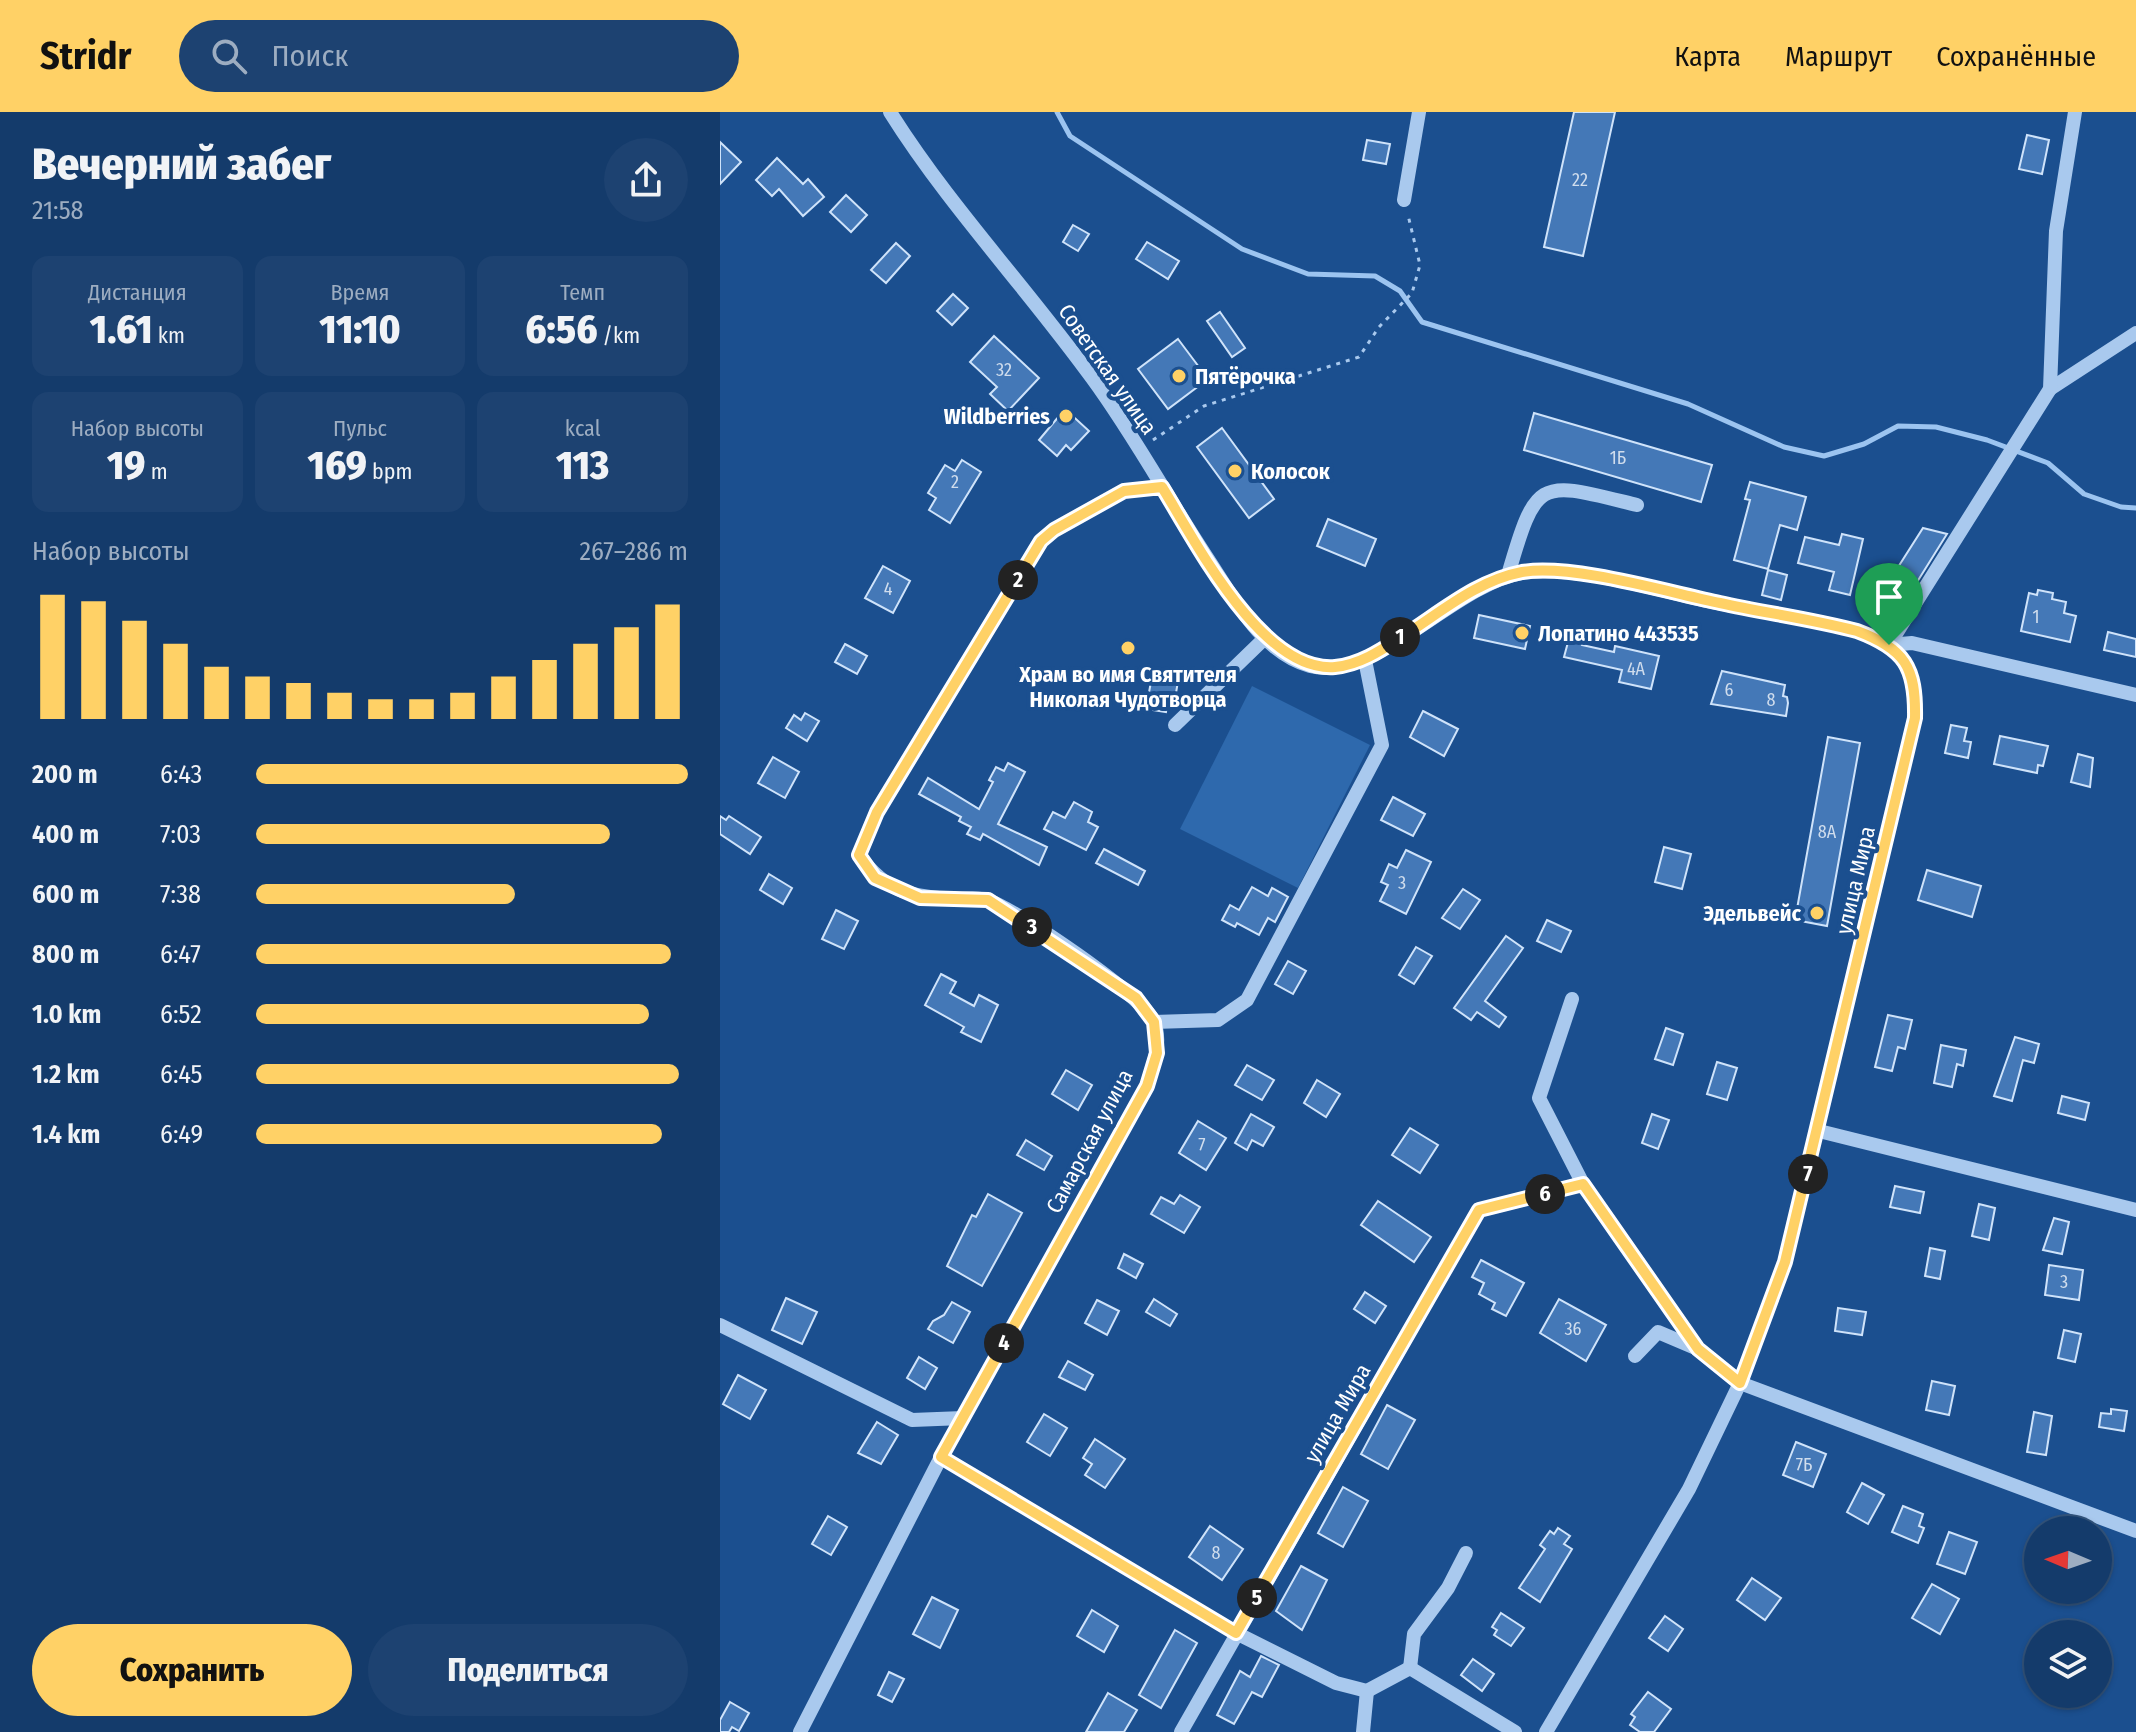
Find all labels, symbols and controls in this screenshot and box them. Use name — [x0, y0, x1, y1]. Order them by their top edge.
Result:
search box — [179, 20, 739, 92]
text: Stridr — [40, 33, 131, 79]
icon: search — [207, 34, 251, 78]
text: Поиск — [271, 38, 348, 74]
text: Карта — [1674, 40, 1741, 73]
text: Маршрут — [1785, 40, 1892, 73]
text: Сохранённые — [1936, 40, 2096, 73]
text: Вечерний забег — [32, 138, 331, 191]
button: share — [604, 138, 688, 222]
house number: 22 — [1572, 169, 1588, 191]
text: 21:58 — [32, 195, 84, 226]
text: Дистанция — [88, 279, 187, 306]
text: Время — [331, 279, 389, 306]
text: Темп — [560, 279, 605, 306]
street label: Советская улица — [1053, 299, 1163, 440]
text: 1.61 — [90, 306, 152, 354]
text: 11:10 — [319, 306, 401, 354]
text: 6:56 — [525, 306, 597, 354]
text: km — [152, 322, 185, 349]
text: /km — [597, 322, 640, 349]
house number: 32 — [996, 359, 1012, 381]
place label: Пятёрочка — [1195, 363, 1296, 390]
marker: Пятёрочка — [1170, 367, 1188, 385]
place label: Wildberries — [944, 403, 1050, 430]
marker: Wildberries — [1057, 407, 1075, 425]
text: Набор высоты — [71, 415, 204, 442]
text: Пульс — [333, 415, 387, 442]
text: kcal — [565, 415, 600, 442]
text: 19 — [107, 442, 146, 490]
text: 169 — [308, 442, 367, 490]
text: 113 — [556, 442, 609, 490]
house number: 1Б — [1610, 447, 1626, 469]
text: m — [146, 458, 168, 485]
text: bpm — [367, 458, 412, 485]
place label: Колосок — [1251, 458, 1331, 485]
marker: Колосок — [1226, 462, 1244, 480]
house number: 2 — [951, 471, 959, 493]
text: Набор высоты — [32, 536, 190, 567]
text: 267–286 m — [579, 536, 688, 567]
pin: 2 — [998, 560, 1038, 600]
pin — [1855, 563, 1923, 645]
text: 2 — [1013, 566, 1023, 593]
icon: arrive — [1867, 575, 1911, 619]
house number: 4 — [884, 578, 893, 600]
house number: 1 — [2032, 606, 2040, 628]
pin: 1 — [1380, 617, 1420, 657]
place label: Лопатино 443535 — [1538, 620, 1699, 647]
text: 1 — [1395, 623, 1405, 650]
marker: Лопатино 443535 — [1513, 624, 1531, 642]
marker: Храм во имя Святителя Николая Чудотворца — [1119, 639, 1137, 657]
house number: 4А — [1627, 658, 1646, 680]
place label: Храм во имя Святителя Николая Чудотворца — [1018, 661, 1237, 713]
house number: 6 — [1725, 679, 1734, 701]
house number: 8 — [1767, 689, 1776, 711]
text: 200 m — [32, 759, 98, 790]
text: 6:43 — [160, 759, 202, 790]
text: 400 m — [32, 819, 99, 850]
text: 7:03 — [160, 819, 201, 850]
house number: 8А — [1818, 821, 1837, 843]
street label: улица Мира — [1830, 823, 1881, 937]
house number: 3 — [1398, 872, 1406, 894]
text: 600 m — [32, 879, 99, 910]
text: 7:38 — [160, 879, 201, 910]
place label: Эдельвейс — [1703, 900, 1801, 927]
marker: Эдельвейс — [1808, 904, 1826, 922]
pin: 3 — [1012, 907, 1052, 947]
text: 3 — [1027, 913, 1037, 940]
text: 800 m — [32, 939, 99, 970]
text: 6:47 — [160, 939, 201, 970]
text: 1.0 km — [32, 999, 101, 1030]
text: 6:52 — [160, 999, 202, 1030]
text: 1.2 km — [32, 1059, 99, 1090]
text: 6:45 — [160, 1059, 203, 1090]
street label: Самарская улица — [1040, 1065, 1139, 1218]
text: 1.4 km — [32, 1119, 100, 1150]
text: 6:49 — [160, 1119, 203, 1150]
house number: 7 — [1198, 1134, 1206, 1156]
pin: 7 — [1788, 1154, 1828, 1194]
text: 7 — [1803, 1160, 1813, 1187]
pin: 6 — [1525, 1174, 1565, 1214]
text: 6 — [1539, 1180, 1551, 1207]
house number: 3 — [2060, 1271, 2068, 1293]
house number: 36 — [1564, 1318, 1582, 1340]
pin: 4 — [984, 1323, 1024, 1363]
text: 4 — [998, 1329, 1010, 1356]
street label: улица Мира — [1298, 1359, 1377, 1468]
house number: 7Б — [1796, 1454, 1812, 1476]
north arrow — [2024, 1516, 2112, 1604]
map controls — [2024, 1516, 2112, 1708]
house number: 8 — [1212, 1542, 1221, 1564]
pin: 5 — [1237, 1578, 1277, 1618]
text: 5 — [1252, 1584, 1262, 1611]
button: layers — [2024, 1620, 2112, 1708]
button: Сохранить — [32, 1624, 352, 1716]
button: Поделиться — [368, 1624, 688, 1716]

